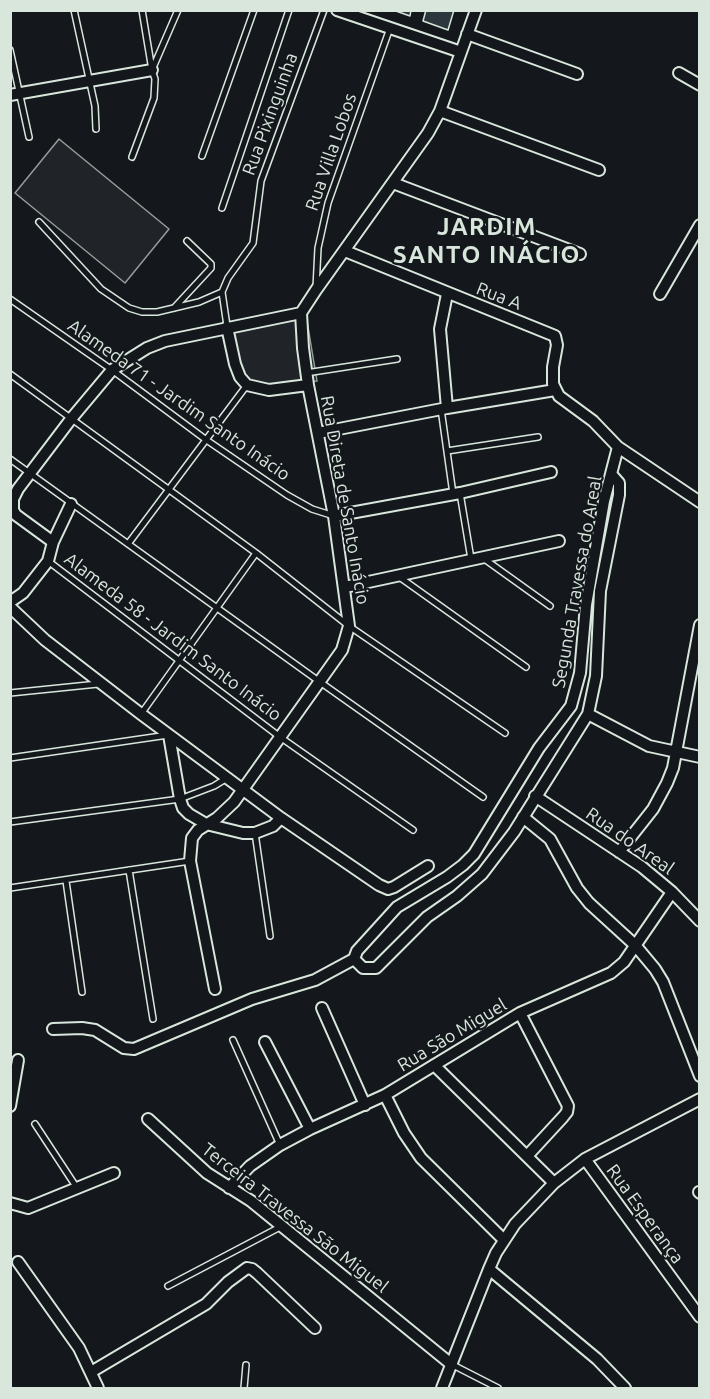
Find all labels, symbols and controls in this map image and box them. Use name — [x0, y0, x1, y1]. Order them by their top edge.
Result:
street label: Rua Pixinguinha — [238, 50, 302, 178]
street label: Rua Villa Lobos — [301, 90, 361, 214]
district label: JARDIM SANTO INÁCIO — [393, 213, 581, 269]
street label: Rua A — [473, 278, 525, 314]
street label: Alameda 71 - Jardim Santo Inácio — [64, 315, 294, 485]
street label: Rua Direta de Santo Inácio — [316, 394, 374, 606]
street label: Segunda Travessa do Areal — [548, 474, 606, 690]
street label: Alameda 58 - Jardim Santo Inácio — [60, 548, 286, 726]
street label: Rua do Areal — [582, 803, 678, 879]
street label: Rua São Miguel — [394, 994, 510, 1076]
street label: Terceira Travessa São Miguel — [198, 1139, 392, 1297]
street label: Rua Esperança — [602, 1160, 688, 1268]

